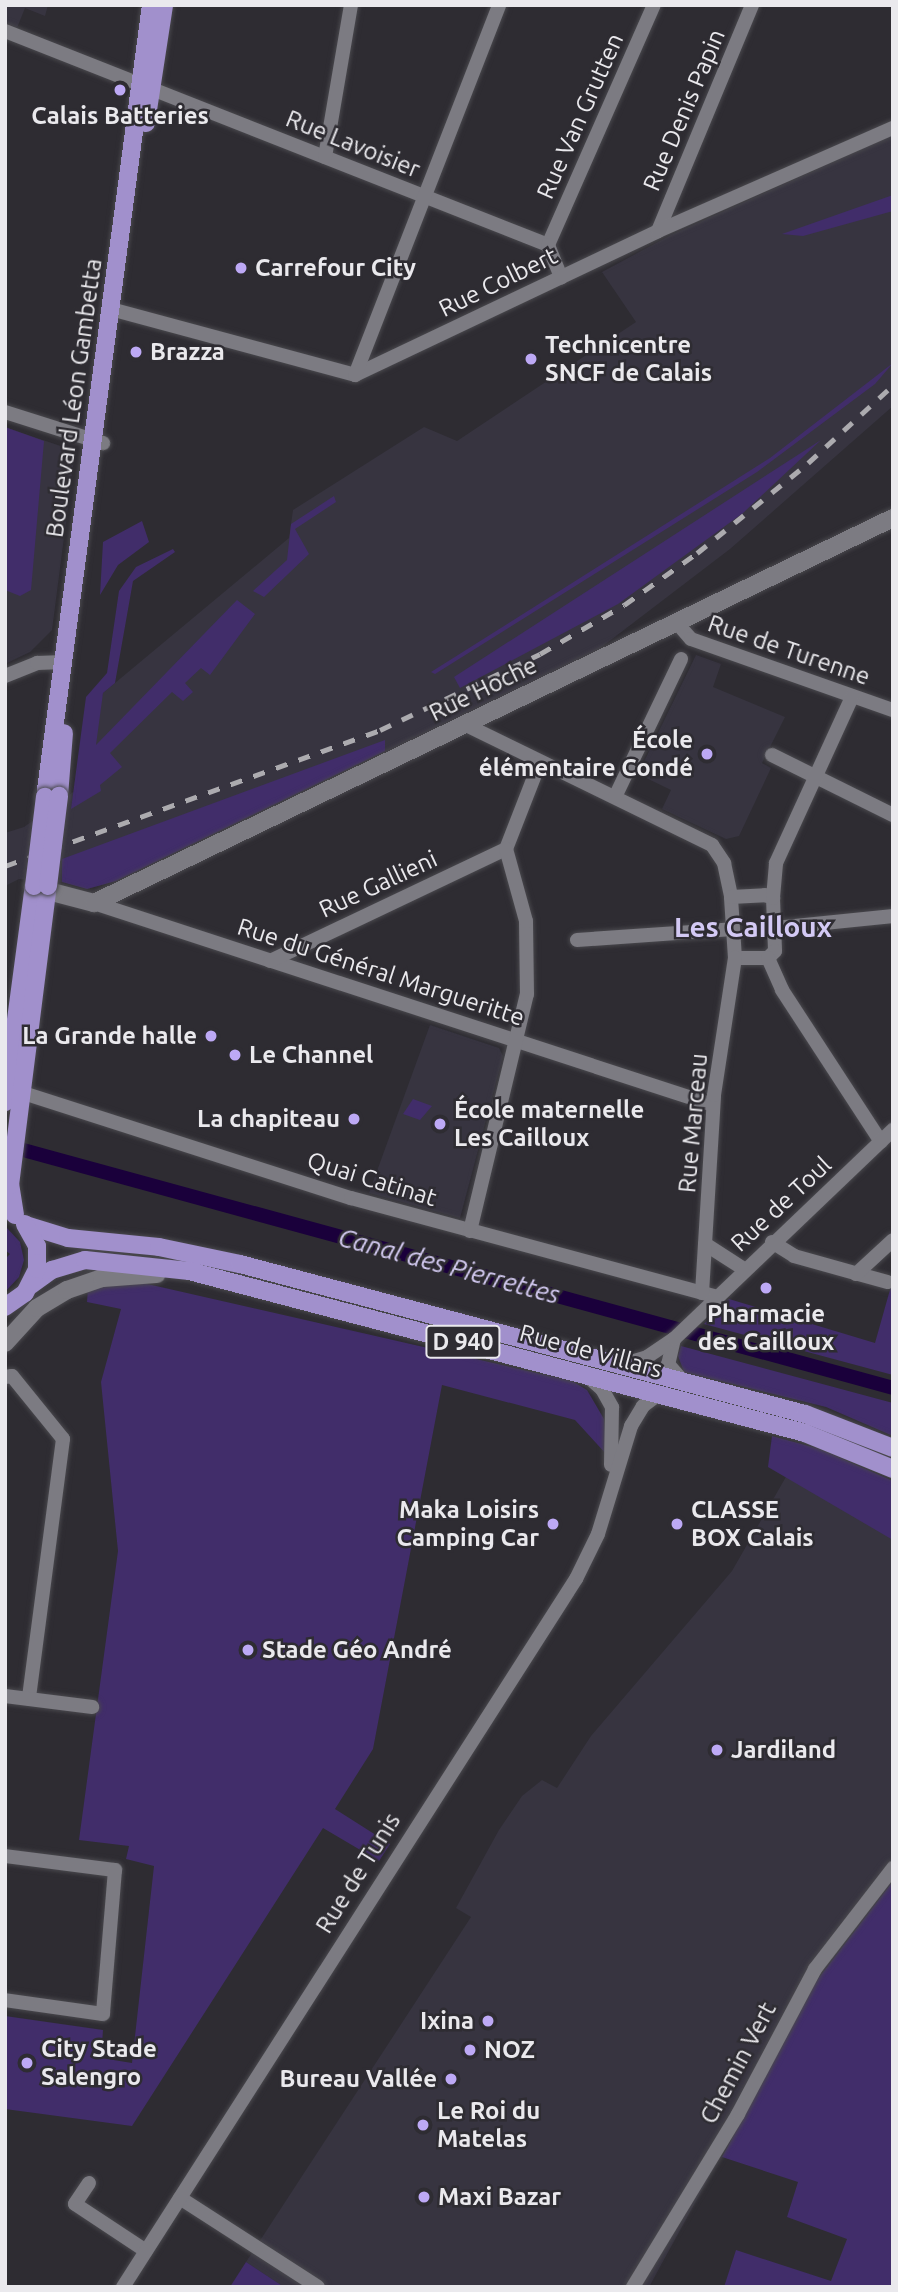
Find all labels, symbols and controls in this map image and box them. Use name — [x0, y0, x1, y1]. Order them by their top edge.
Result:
street label: Rue Denis Papin — [637, 25, 731, 195]
street label: Rue Van Grutten — [531, 29, 629, 203]
marker: Calais Batteries — [112, 82, 128, 98]
place label: Calais Batteries — [31, 102, 209, 130]
street label: Rue Lavoisier — [282, 104, 424, 184]
street label: Rue Colbert — [434, 241, 562, 323]
place label: Carrefour City — [255, 254, 416, 282]
street label: Boulevard Léon Gambetta — [40, 257, 108, 539]
marker: Carrefour City — [233, 260, 249, 276]
place label: Technicentre SNCF de Calais — [545, 331, 712, 387]
place label: Brazza — [150, 338, 225, 366]
marker: Brazza — [128, 344, 144, 360]
marker: Technicentre SNCF de Calais — [523, 351, 539, 367]
street label: Rue de Turenne — [704, 609, 874, 691]
street label: Rue Hoche — [424, 651, 542, 727]
place label: École élémentaire Condé — [479, 726, 693, 782]
marker: École élémentaire Condé — [699, 746, 715, 762]
street label: Rue Gallieni — [314, 844, 442, 924]
district label: Les Cailloux — [674, 910, 832, 944]
street label: Rue du Général Margueritte — [234, 912, 528, 1032]
place label: La Grande halle — [22, 1022, 197, 1050]
marker: La Grande halle — [203, 1028, 219, 1044]
place label: Le Channel — [249, 1041, 373, 1069]
marker: Le Channel — [227, 1047, 243, 1063]
street label: Rue Marceau — [673, 1052, 713, 1194]
place label: École maternelle Les Cailloux — [454, 1096, 644, 1152]
place label: La chapiteau — [197, 1105, 340, 1133]
marker: La chapiteau — [346, 1111, 362, 1127]
marker: École maternelle Les Cailloux — [432, 1116, 448, 1132]
street label: Quai Catinat — [304, 1146, 440, 1212]
street label: Rue de Toul — [725, 1150, 837, 1258]
water label: Canal des Pierrettes — [335, 1221, 563, 1311]
marker: Pharmacie des Cailloux — [758, 1280, 774, 1296]
place label: Pharmacie des Cailloux — [698, 1300, 834, 1356]
street label: Rue de Villars — [517, 1318, 665, 1384]
road number: D 940 — [424, 1322, 502, 1362]
place label: Maka Loisirs Camping Car — [396, 1496, 539, 1552]
place label: CLASSE BOX Calais — [691, 1496, 814, 1552]
marker: Maka Loisirs Camping Car — [545, 1516, 561, 1532]
marker: CLASSE BOX Calais — [669, 1516, 685, 1532]
place label: Stade Géo André — [262, 1636, 452, 1664]
marker: Stade Géo André — [240, 1642, 256, 1658]
place label: Jardiland — [731, 1736, 836, 1764]
marker: Jardiland — [709, 1742, 725, 1758]
street label: Rue de Tunis — [310, 1807, 406, 1939]
street label: Chemin Vert — [694, 1997, 782, 2129]
place label: Ixina — [420, 2007, 474, 2035]
marker: Ixina — [480, 2013, 496, 2029]
place label: City Stade Salengro — [41, 2035, 157, 2091]
place label: NOZ — [484, 2036, 535, 2064]
marker: NOZ — [462, 2042, 478, 2058]
marker: City Stade Salengro — [19, 2055, 35, 2071]
place label: Bureau Vallée — [280, 2065, 437, 2093]
marker: Bureau Vallée — [443, 2071, 459, 2087]
place label: Le Roi du Matelas — [437, 2097, 540, 2153]
marker: Le Roi du Matelas — [415, 2117, 431, 2133]
place label: Maxi Bazar — [438, 2183, 561, 2211]
marker: Maxi Bazar — [416, 2189, 432, 2205]

